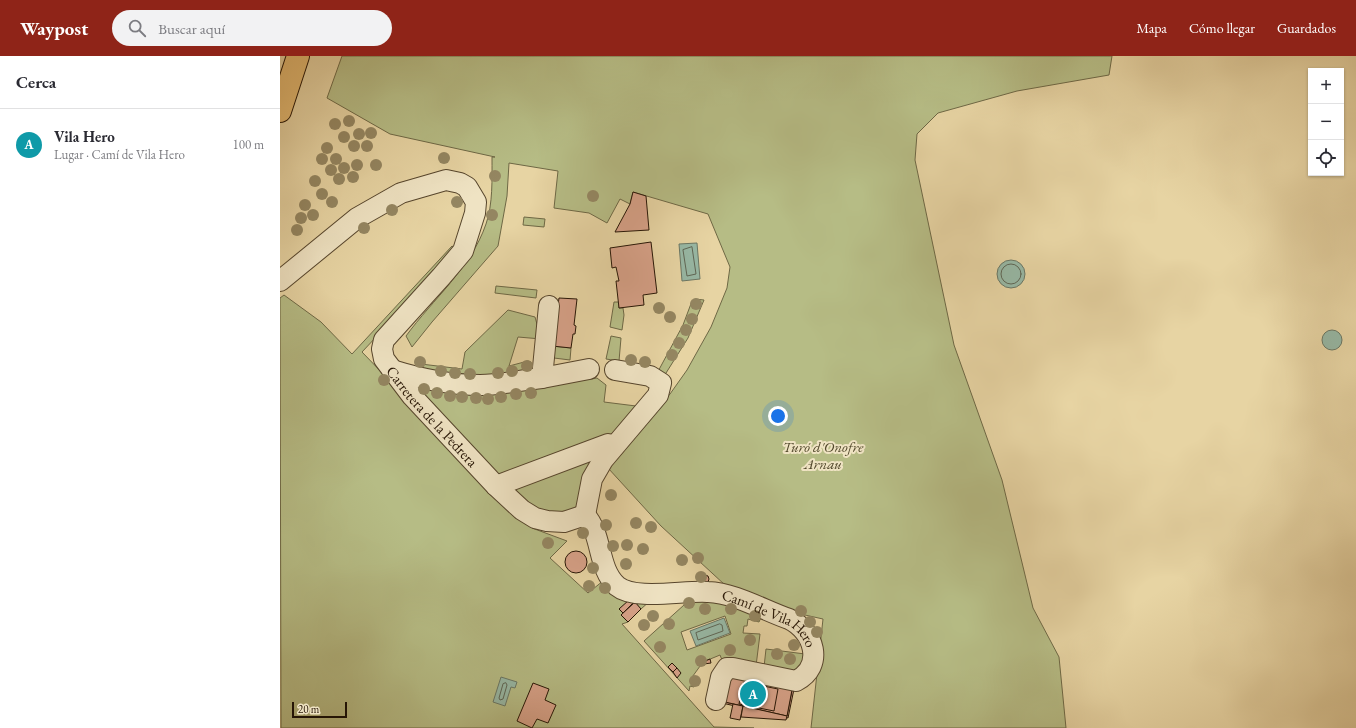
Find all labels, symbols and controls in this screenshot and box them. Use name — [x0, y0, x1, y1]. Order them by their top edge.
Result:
search box — [112, 10, 392, 46]
text: Waypost — [20, 16, 88, 41]
icon: search — [126, 17, 148, 39]
text: Buscar aquí — [158, 19, 225, 38]
text: Mapa — [1136, 19, 1167, 37]
text: Cómo llegar — [1189, 19, 1255, 37]
text: Guardados — [1277, 19, 1336, 37]
map controls — [1308, 68, 1344, 176]
button: + — [1308, 68, 1344, 104]
text: Cerca — [16, 71, 56, 93]
button: − — [1308, 104, 1344, 140]
text: Vila Hero — [54, 127, 115, 146]
text: A — [24, 136, 34, 153]
text: 100 m — [233, 136, 264, 153]
button: locate — [1308, 140, 1344, 176]
text: Lugar · Camí de Vila Hero — [54, 146, 185, 163]
street label: Carretera de la Pedrera — [383, 362, 482, 470]
your location — [768, 406, 788, 426]
park label: Turó d'Onofre Arnau — [783, 437, 864, 473]
street label: Camí de Vila Hero — [720, 585, 821, 650]
pin: A — [740, 679, 766, 709]
scale bar — [292, 700, 347, 719]
text: 20 m — [298, 702, 319, 716]

